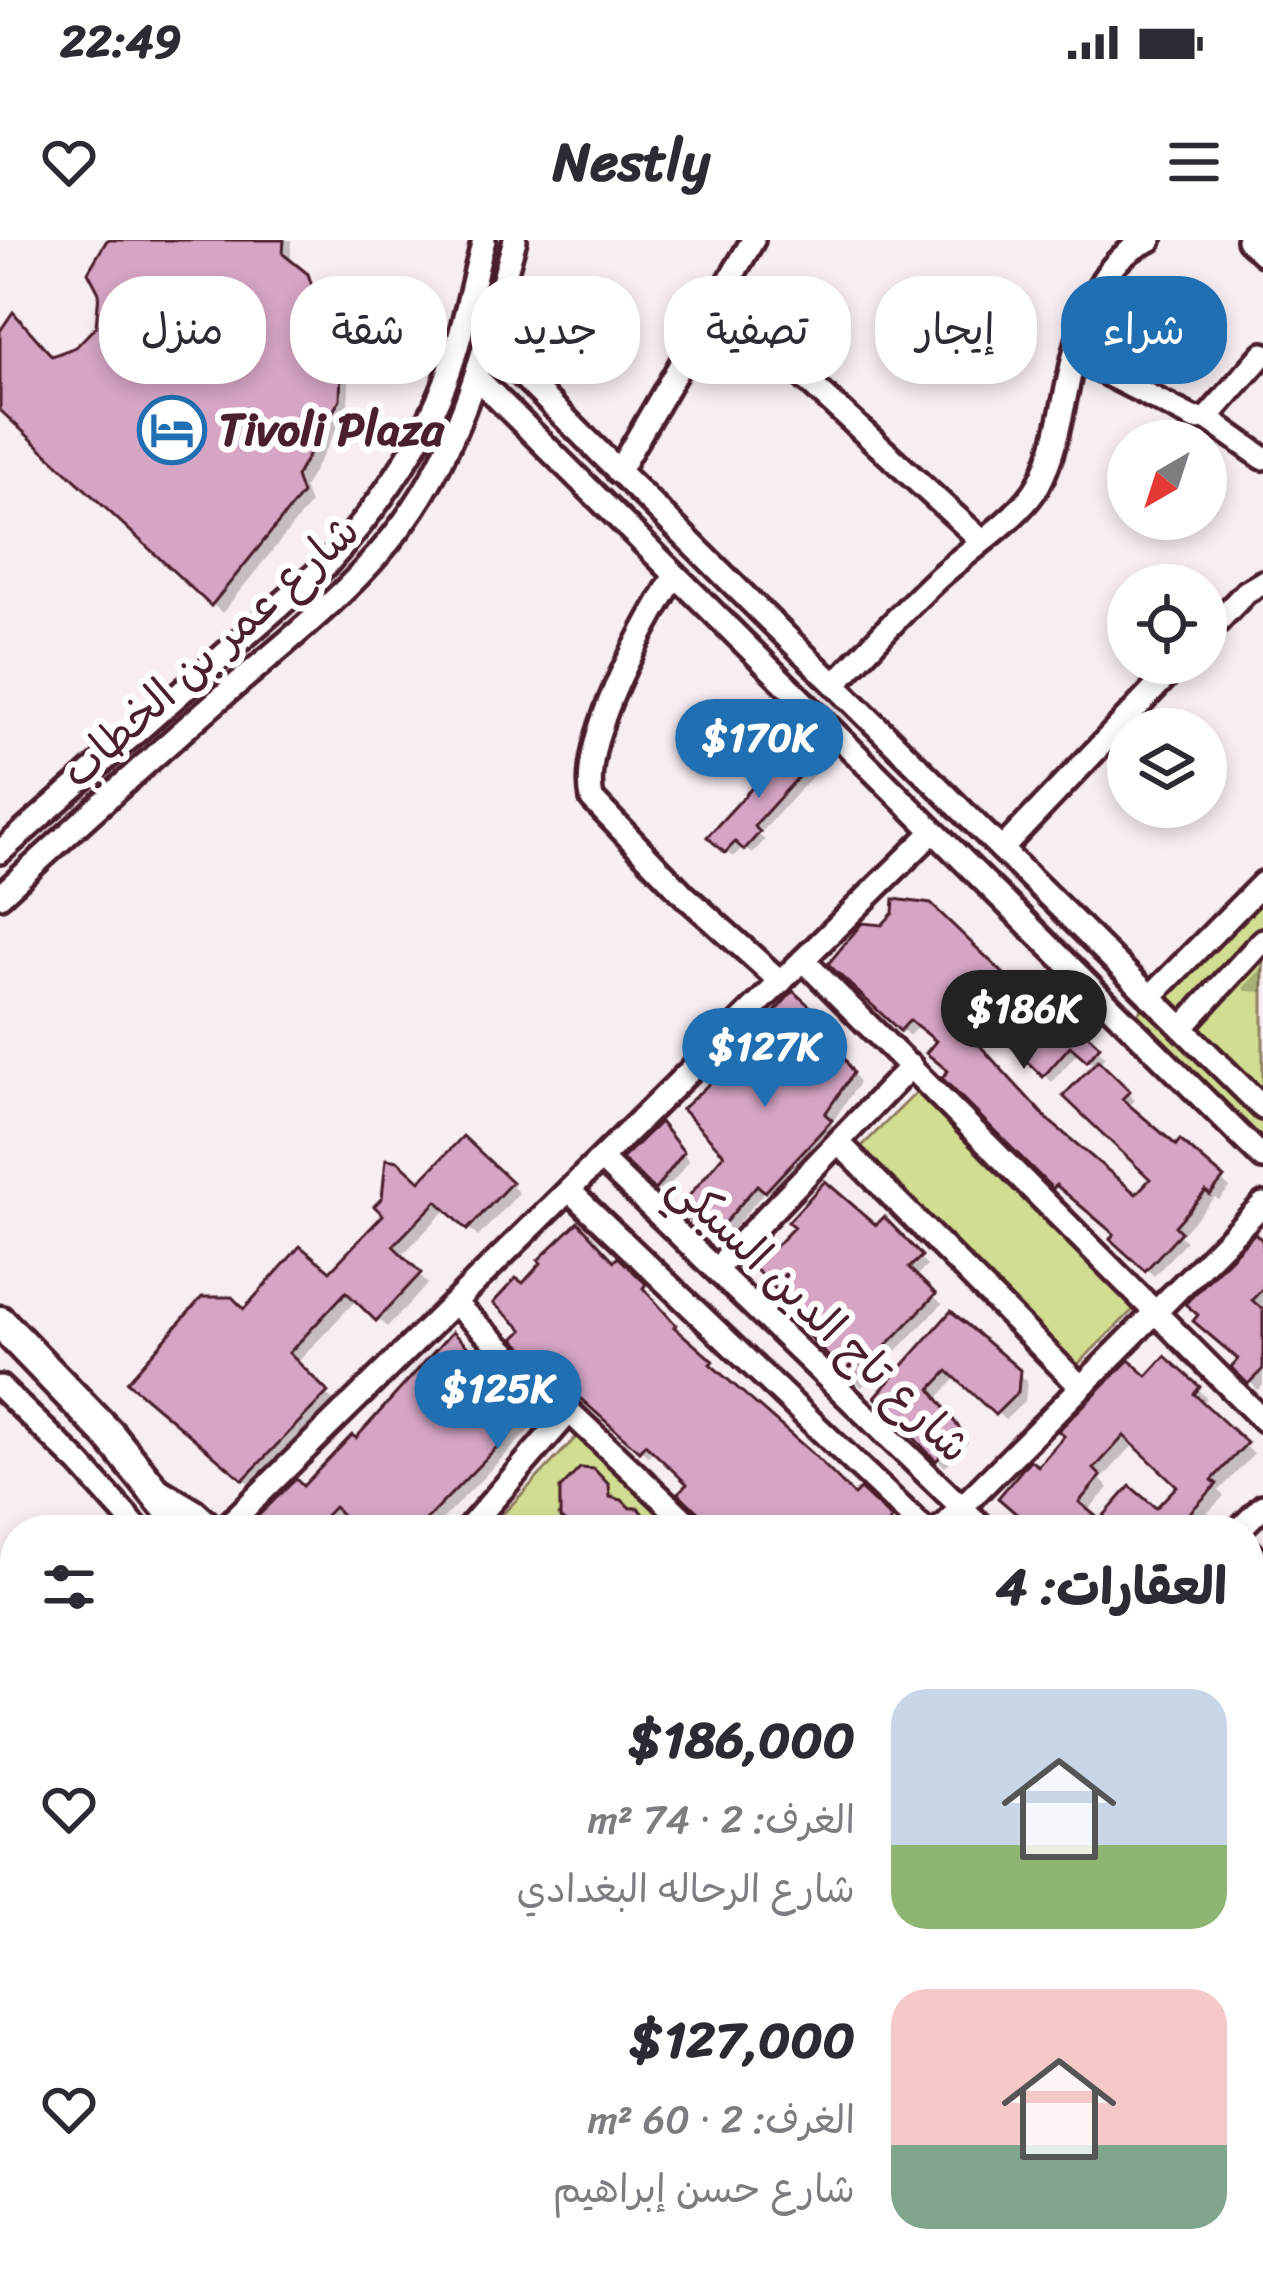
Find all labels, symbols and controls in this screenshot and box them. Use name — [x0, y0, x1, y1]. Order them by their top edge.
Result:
text: 22:49 — [60, 2, 181, 82]
text: Nestly — [553, 114, 710, 210]
icon: heart — [36, 129, 102, 195]
icon: menu — [1161, 129, 1227, 195]
chip: منزل — [99, 276, 266, 384]
chip: شقة — [290, 276, 447, 384]
chip: جديد — [471, 276, 640, 384]
chip: تصفية — [664, 276, 851, 384]
chip: إيجار — [875, 276, 1037, 384]
chip: شراء — [1061, 276, 1227, 384]
place label: Tivoli Plaza — [219, 390, 445, 470]
hotel icon: Tivoli Plaza — [137, 395, 207, 465]
north arrow — [1107, 420, 1227, 540]
map controls — [1107, 420, 1227, 828]
street label: شارع عمر بن الخطاب — [41, 493, 379, 809]
button: locate — [1107, 564, 1227, 684]
pin: $170K — [675, 699, 843, 801]
text: $170K — [702, 703, 816, 772]
button: layers — [1107, 708, 1227, 828]
pin: $186K — [940, 970, 1108, 1072]
text: $186K — [968, 974, 1080, 1043]
pin: $127K — [681, 1008, 849, 1110]
text: $127K — [709, 1012, 821, 1081]
street label: شارع تاج الدين السبكي — [649, 1149, 991, 1483]
pin: $125K — [414, 1350, 582, 1452]
text: $125K — [441, 1354, 555, 1423]
text: العقارات: 4 — [996, 1542, 1227, 1632]
icon: filters — [36, 1554, 102, 1620]
text: $186,000 — [629, 1695, 855, 1785]
icon: home — [987, 1737, 1131, 1881]
icon: heart — [36, 1776, 102, 1842]
text: الغرف: 2 · 74 m² — [588, 1785, 855, 1854]
text: شارع الرحاله البغدادي — [516, 1854, 855, 1923]
text: $127,000 — [630, 1995, 855, 2085]
icon: home — [987, 2037, 1131, 2181]
icon: heart — [36, 2076, 102, 2142]
text: الغرف: 2 · 60 m² — [588, 2085, 855, 2154]
text: شارع حسن إبراهيم — [553, 2154, 855, 2223]

